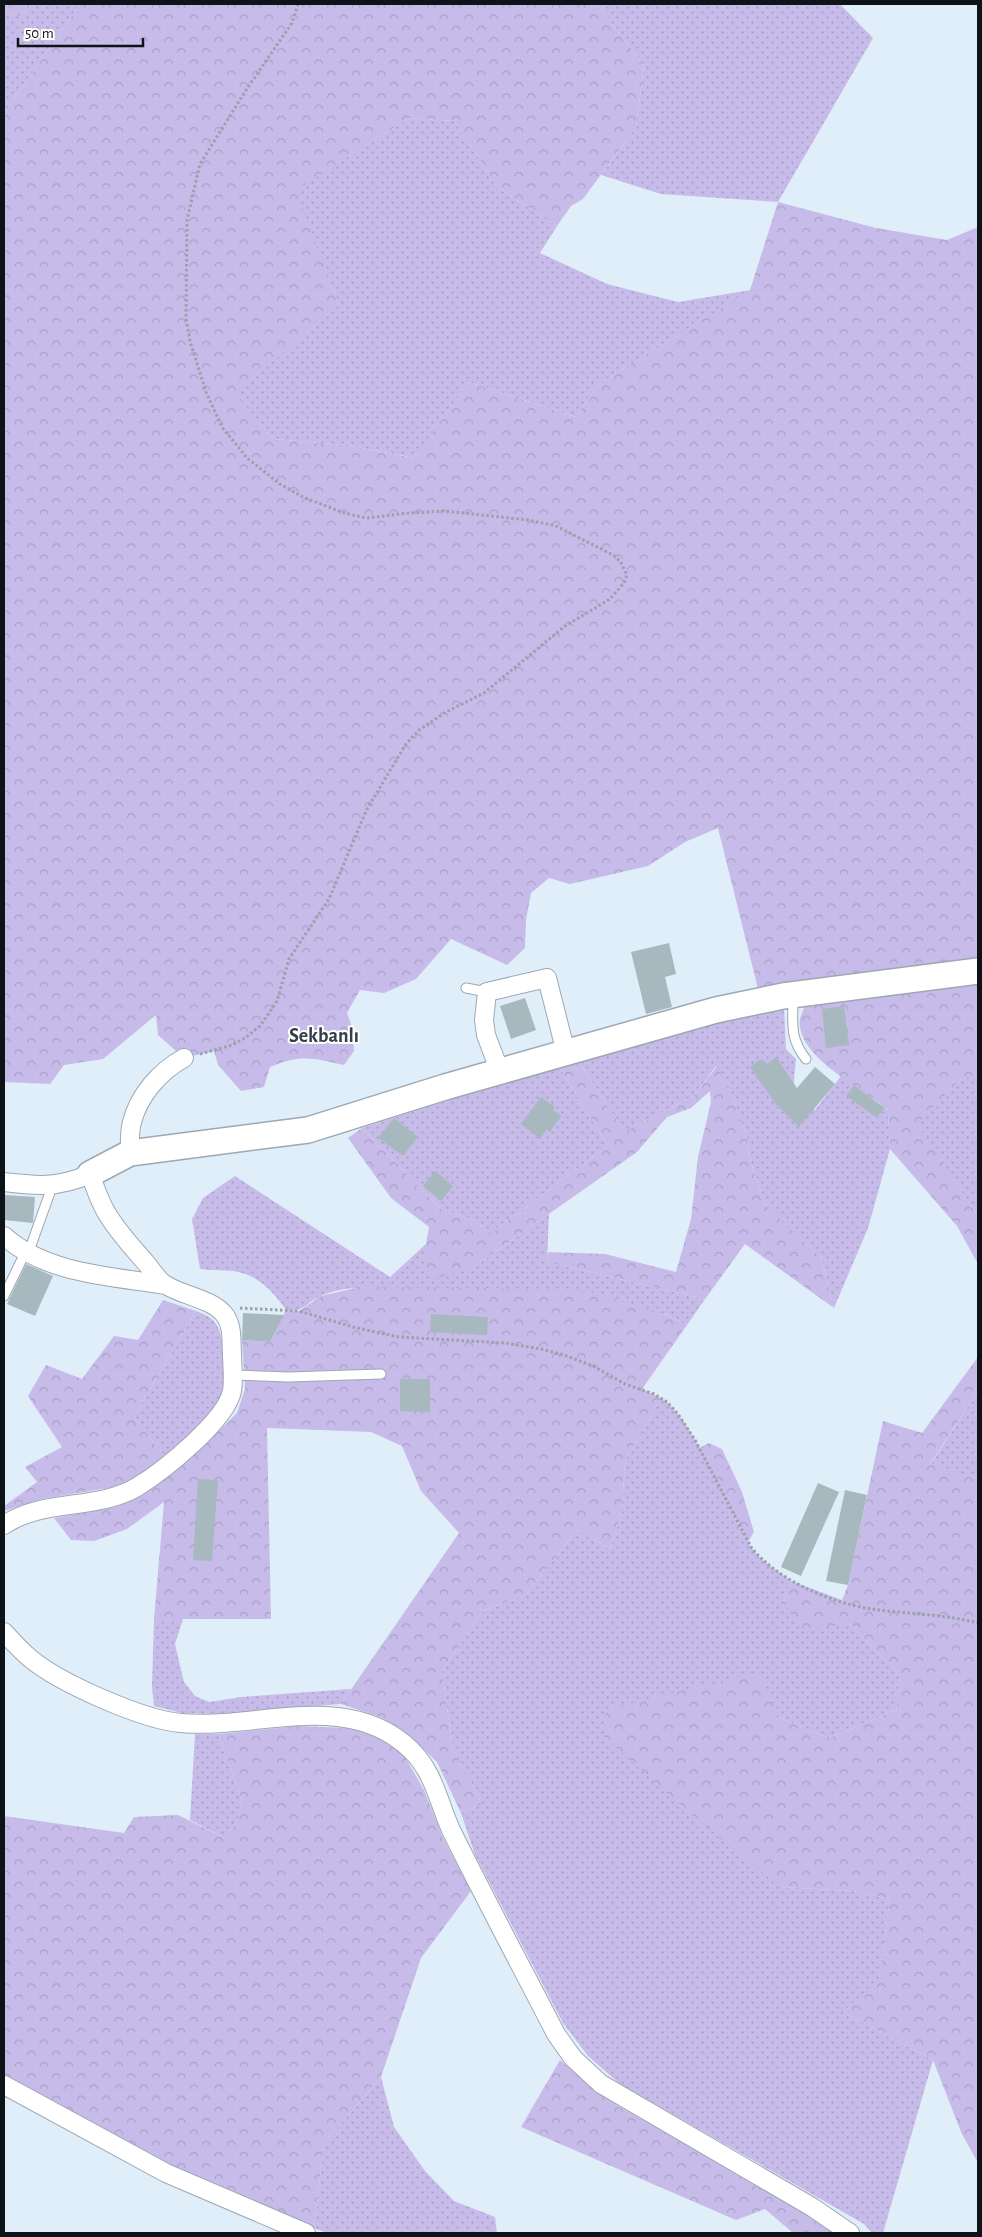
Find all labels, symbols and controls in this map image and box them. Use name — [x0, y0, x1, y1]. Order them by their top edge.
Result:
scale bar — [18, 15, 142, 47]
text: 50 m — [25, 26, 54, 41]
district label: Sekbanlı — [289, 1026, 359, 1046]

